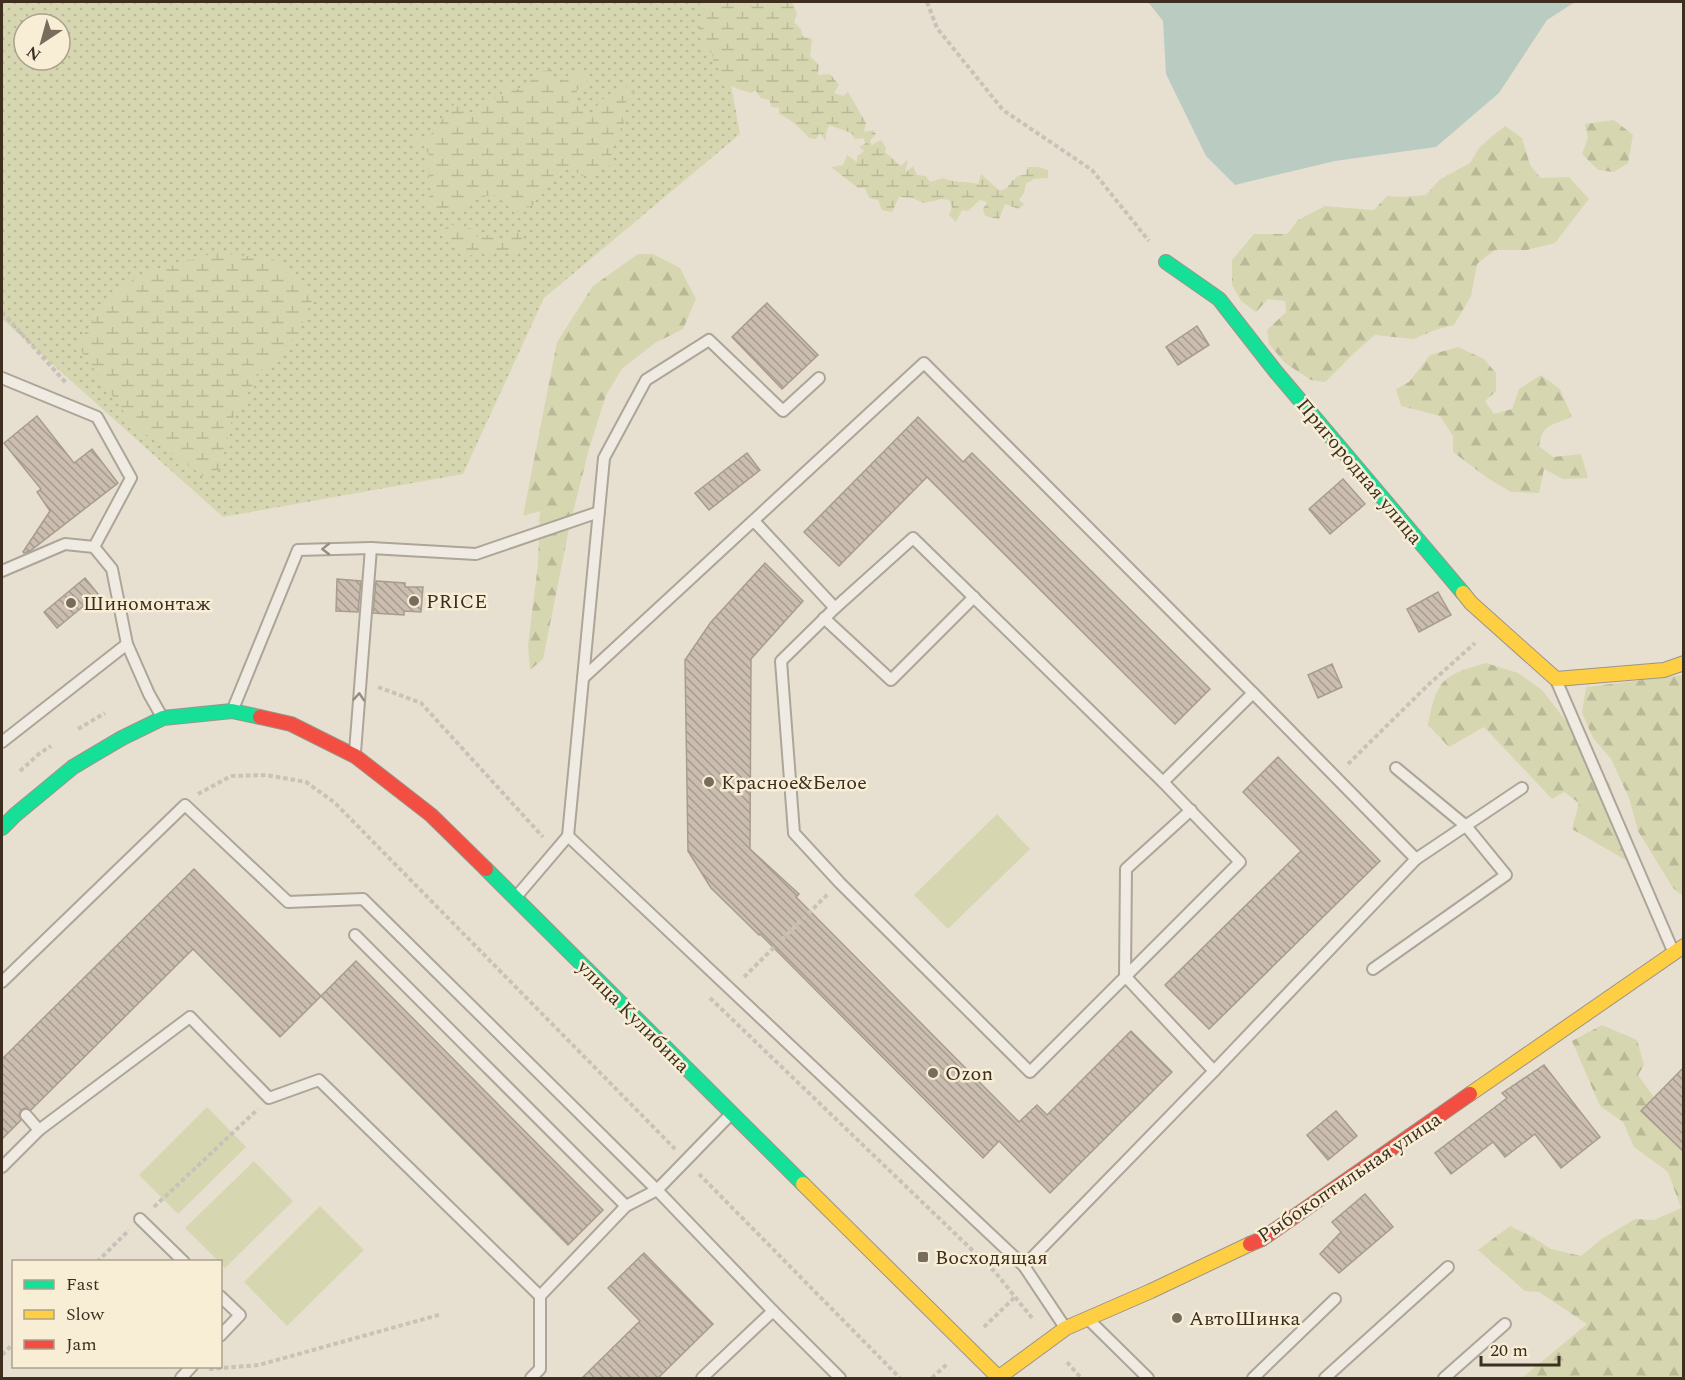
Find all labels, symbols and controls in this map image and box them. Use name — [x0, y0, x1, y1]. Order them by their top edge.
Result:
north arrow — [12, 12, 72, 72]
text: N — [21, 40, 46, 67]
street label: Пригородная улица — [1289, 392, 1430, 552]
one-way arrow — [321, 543, 330, 556]
place label: PRICE — [426, 587, 487, 617]
place label: Шиномонтаж — [83, 589, 211, 619]
marker: PRICE — [407, 594, 421, 608]
marker: Шиномонтаж — [64, 596, 78, 610]
one-way arrow — [352, 693, 365, 702]
place label: Красное&Белое — [721, 768, 867, 798]
marker: Красное&Белое — [702, 775, 716, 789]
street label: улица Кулибина — [569, 953, 697, 1080]
place label: Ozon — [945, 1059, 993, 1089]
marker: Ozon — [926, 1066, 940, 1080]
street label: Рыбокоптильная улица — [1252, 1105, 1448, 1251]
place label: Восходящая — [935, 1243, 1048, 1273]
marker: Восходящая — [916, 1250, 930, 1264]
legend — [12, 1260, 222, 1368]
text: Fast — [66, 1271, 99, 1298]
text: Slow — [66, 1301, 105, 1328]
place label: АвтоШинка — [1189, 1304, 1301, 1334]
marker: АвтоШинка — [1170, 1311, 1184, 1325]
scale bar — [1481, 1329, 1559, 1367]
text: Jam — [66, 1331, 97, 1358]
text: 20 m — [1490, 1337, 1528, 1364]

